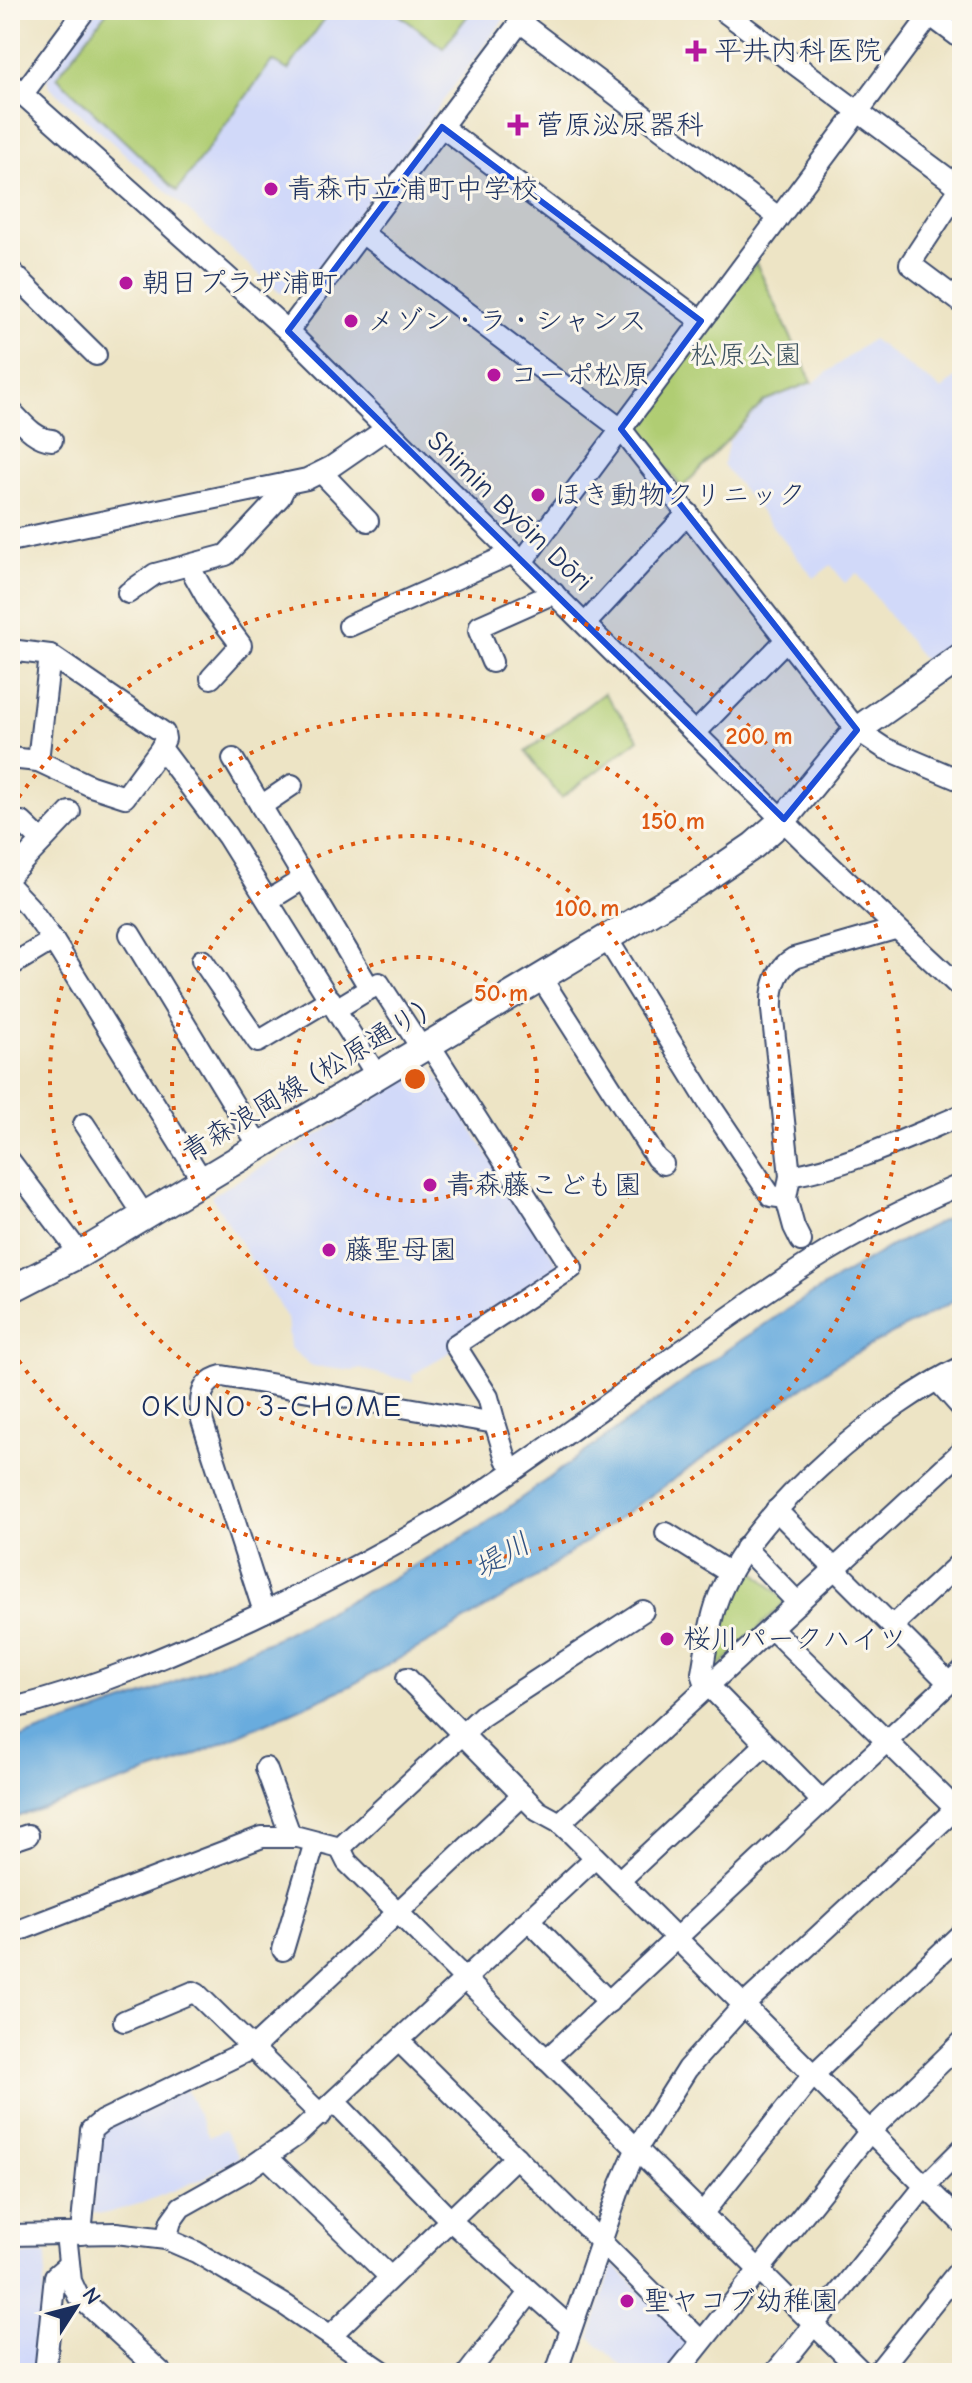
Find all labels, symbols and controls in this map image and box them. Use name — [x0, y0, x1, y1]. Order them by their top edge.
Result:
place label: 平井内科医院 — [714, 35, 882, 67]
marker: 平井内科医院 — [685, 40, 707, 62]
place label: 菅原泌尿器科 — [536, 109, 704, 141]
marker: 菅原泌尿器科 — [507, 114, 529, 136]
place label: 青森市立浦町中学校 — [287, 173, 539, 205]
marker: 青森市立浦町中学校 — [262, 180, 280, 198]
place label: 朝日プラザ浦町 — [142, 267, 338, 299]
marker: 朝日プラザ浦町 — [117, 274, 135, 292]
place label: メゾン・ラ・シャンス — [367, 305, 647, 337]
marker: メゾン・ラ・シャンス — [342, 312, 360, 330]
park label: 松原公園 — [690, 339, 802, 371]
place label: コーポ松原 — [510, 359, 650, 391]
marker: コーポ松原 — [485, 366, 503, 384]
street label: Shimin Byōin Dōri — [421, 424, 599, 598]
place label: ほき動物クリニック — [554, 479, 806, 511]
marker: ほき動物クリニック — [529, 486, 547, 504]
text: 200 m — [725, 722, 793, 750]
text: 150 m — [641, 807, 705, 835]
text: 100 m — [555, 894, 619, 922]
text: 50 m — [474, 979, 528, 1007]
street label: 青森浪岡線 (松原通り) — [175, 996, 433, 1168]
centre of rings — [401, 1065, 429, 1093]
place label: 青森藤こども園 — [446, 1169, 642, 1201]
marker: 青森藤こども園 — [421, 1176, 439, 1194]
place label: 藤聖母園 — [345, 1234, 457, 1266]
marker: 藤聖母園 — [320, 1241, 338, 1259]
district label: OKUNO 3-CHOME — [141, 1389, 403, 1424]
water label: 堤川 — [467, 1526, 537, 1586]
place label: 桜川パークハイツ — [683, 1623, 906, 1655]
marker: 桜川パークハイツ — [658, 1630, 676, 1648]
north arrow — [36, 2267, 116, 2347]
text: N — [77, 2282, 106, 2309]
place label: 聖ヤコブ幼稚園 — [643, 2285, 839, 2317]
marker: 聖ヤコブ幼稚園 — [618, 2292, 636, 2310]

